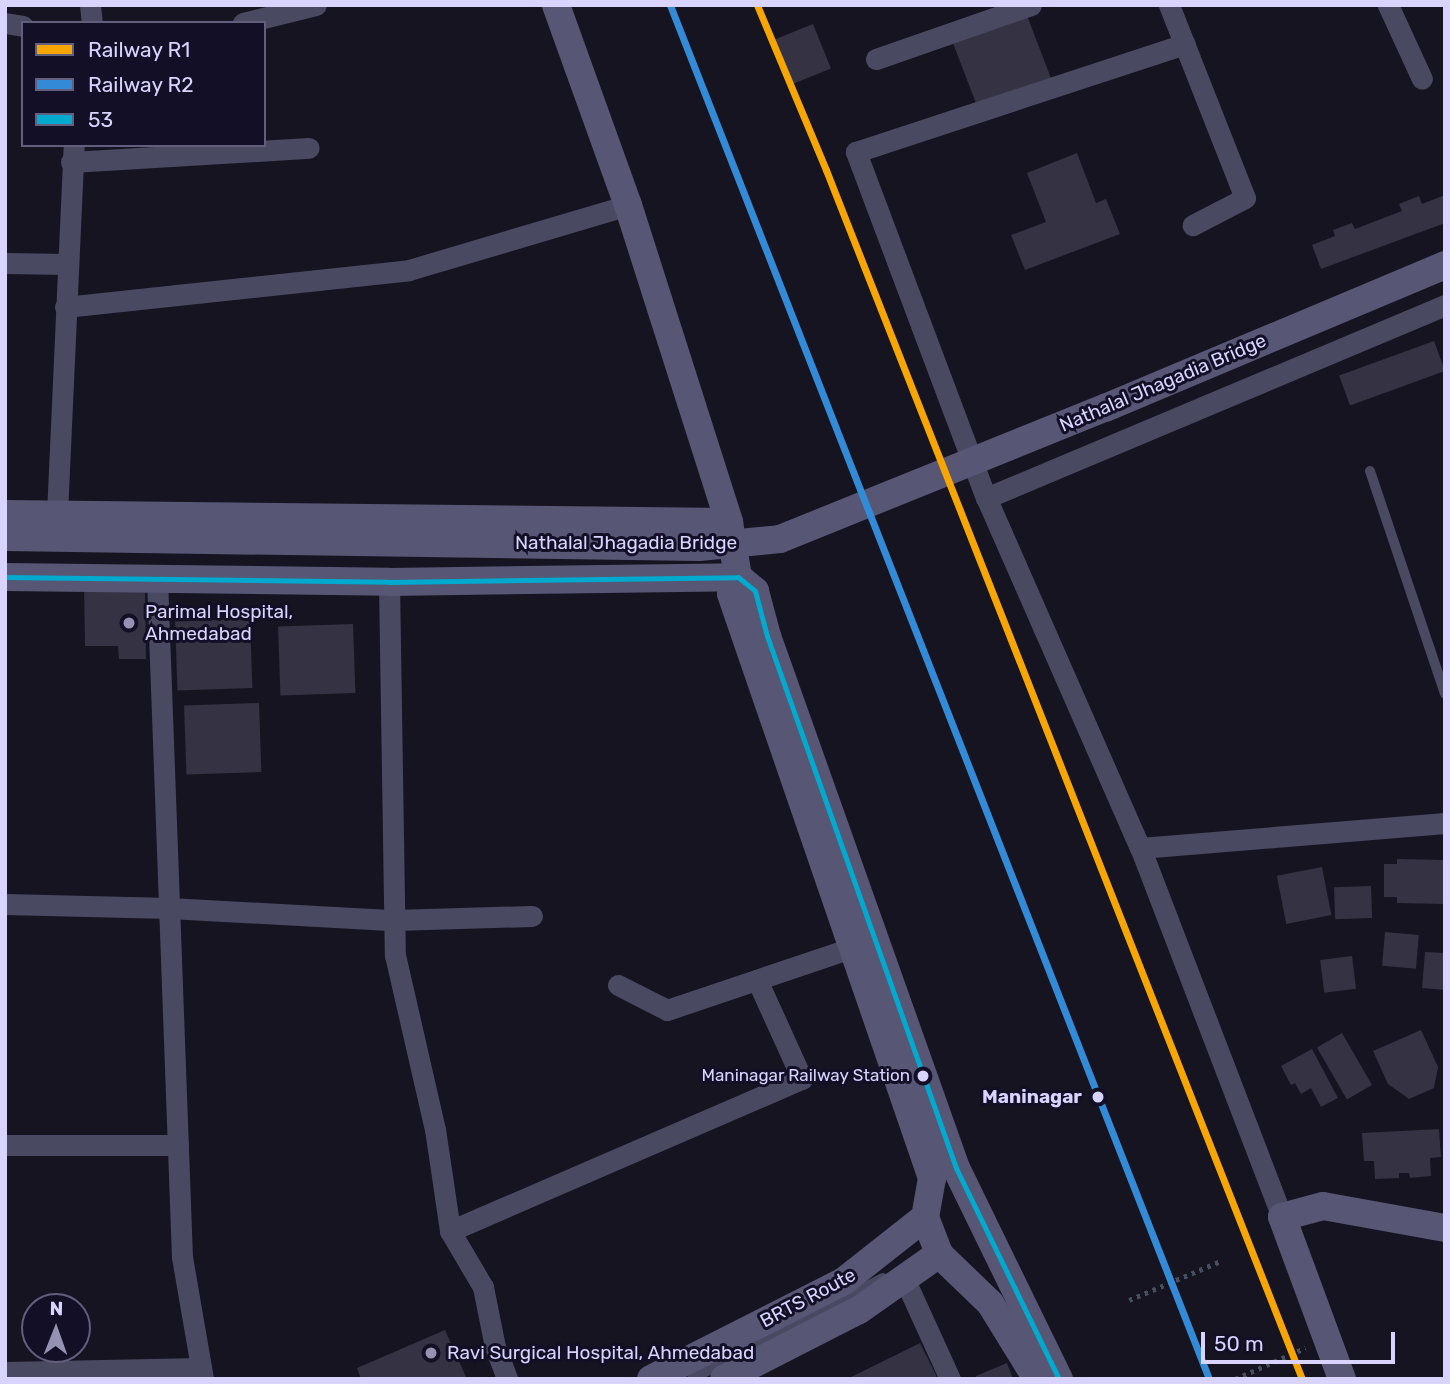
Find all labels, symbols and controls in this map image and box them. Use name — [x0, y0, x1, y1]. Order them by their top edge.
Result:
legend — [21, 21, 266, 147]
text: Railway R1 — [88, 37, 190, 62]
text: Railway R2 — [88, 72, 194, 97]
text: 53 — [88, 107, 113, 132]
street label: Nathalal Jhagadia Bridge — [1056, 329, 1270, 437]
street label: Nathalal Jhagadia Bridge — [515, 532, 737, 554]
place label: Parimal Hospital, Ahmedabad — [145, 601, 293, 645]
marker: Parimal Hospital, Ahmedabad — [119, 613, 139, 633]
place label: Maninagar Railway Station — [701, 1066, 910, 1086]
marker: Maninagar Railway Station — [916, 1069, 930, 1083]
place label: Maninagar — [982, 1086, 1082, 1108]
marker: Maninagar — [1088, 1087, 1108, 1107]
street label: BRTS Route — [756, 1263, 860, 1333]
north arrow — [21, 1293, 91, 1363]
text: N — [49, 1297, 63, 1320]
scale bar — [1205, 1318, 1399, 1362]
text: 50 m — [1214, 1331, 1264, 1356]
place label: Ravi Surgical Hospital, Ahmedabad — [447, 1342, 755, 1364]
marker: Ravi Surgical Hospital, Ahmedabad — [421, 1343, 441, 1363]

